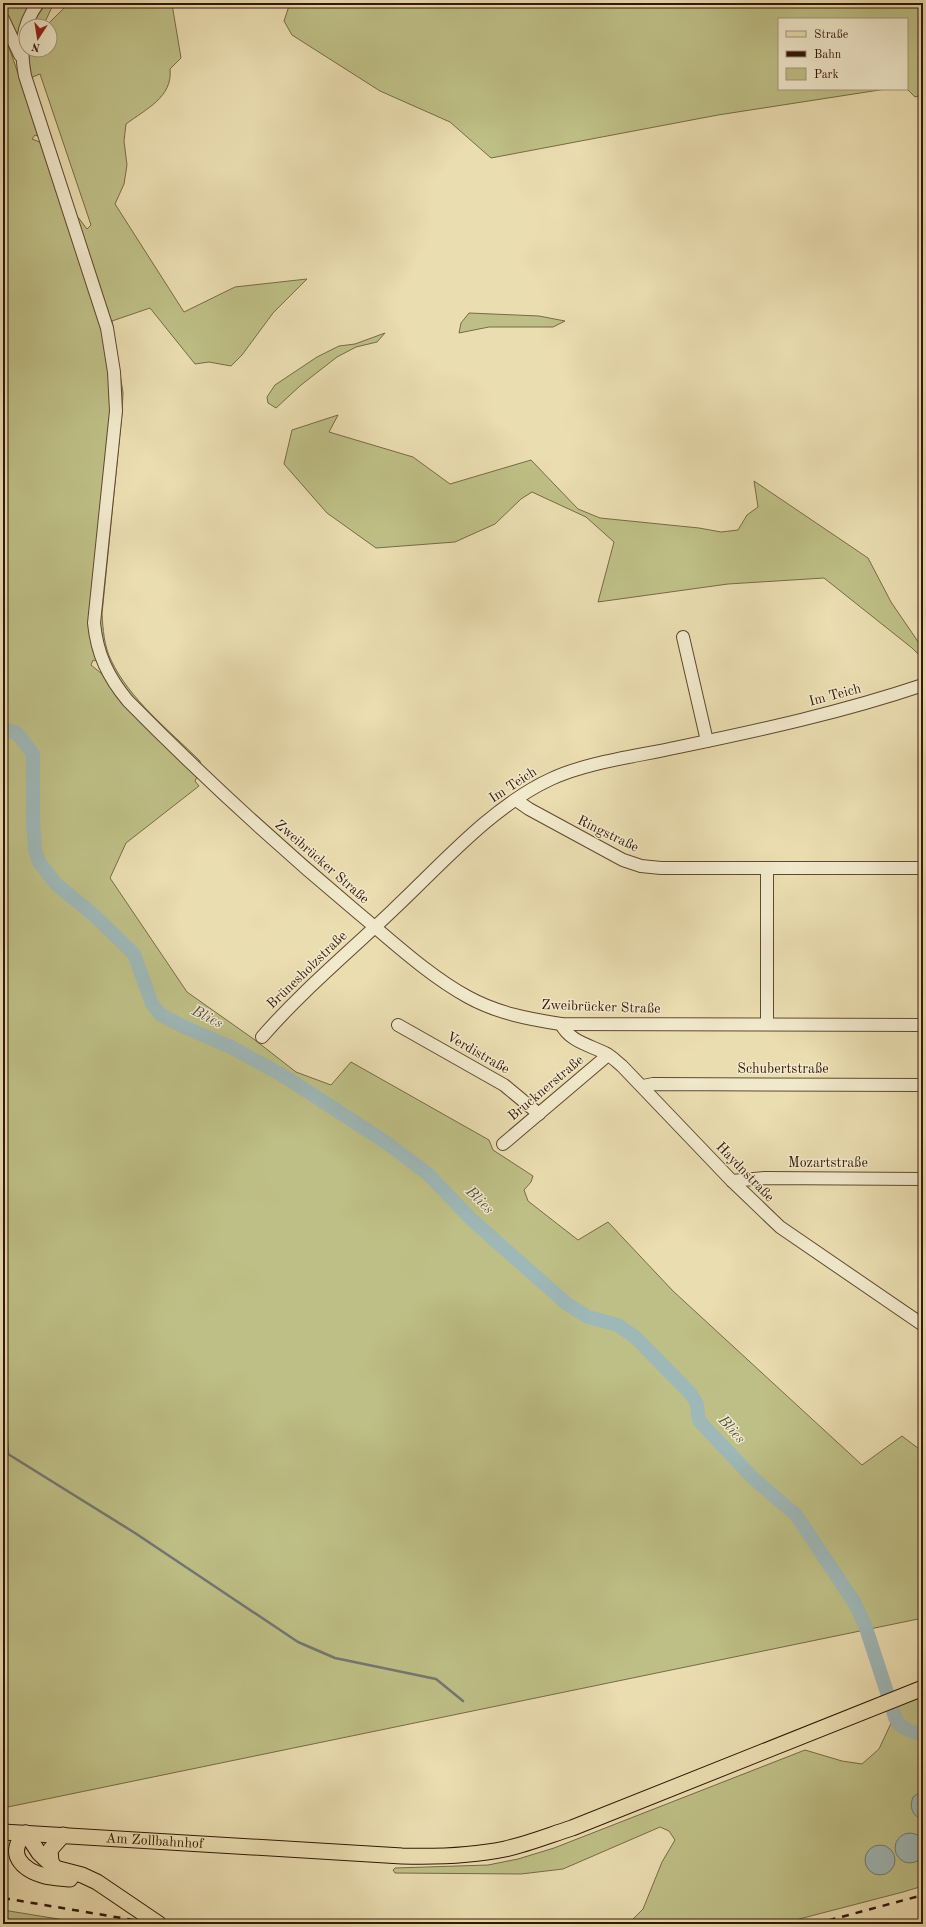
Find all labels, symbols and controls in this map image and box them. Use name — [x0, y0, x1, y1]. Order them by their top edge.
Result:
north arrow — [18, 18, 58, 58]
legend — [778, 18, 908, 90]
text: Straße — [814, 29, 849, 41]
text: N — [30, 40, 41, 53]
text: Bahn — [814, 49, 842, 61]
text: Park — [814, 69, 839, 81]
street label: Im Teich — [807, 681, 863, 709]
street label: Im Teich — [487, 764, 540, 805]
street label: Ringstraße — [575, 813, 641, 855]
street label: Zweibrücker Straße — [272, 818, 372, 906]
street label: Brünesholzstraße — [264, 929, 350, 1011]
street label: Zweibrücker Straße — [541, 998, 661, 1016]
water label: Blies — [188, 1004, 225, 1032]
street label: Verdistraße — [444, 1029, 512, 1077]
street label: Brucknerstraße — [506, 1053, 586, 1123]
street label: Schubertstraße — [737, 1062, 829, 1076]
street label: Haydnstraße — [713, 1140, 777, 1204]
street label: Mozartstraße — [788, 1156, 868, 1170]
water label: Blies — [461, 1184, 496, 1218]
water label: Blies — [714, 1412, 747, 1447]
street label: Am Zollbahnhof — [105, 1831, 205, 1851]

